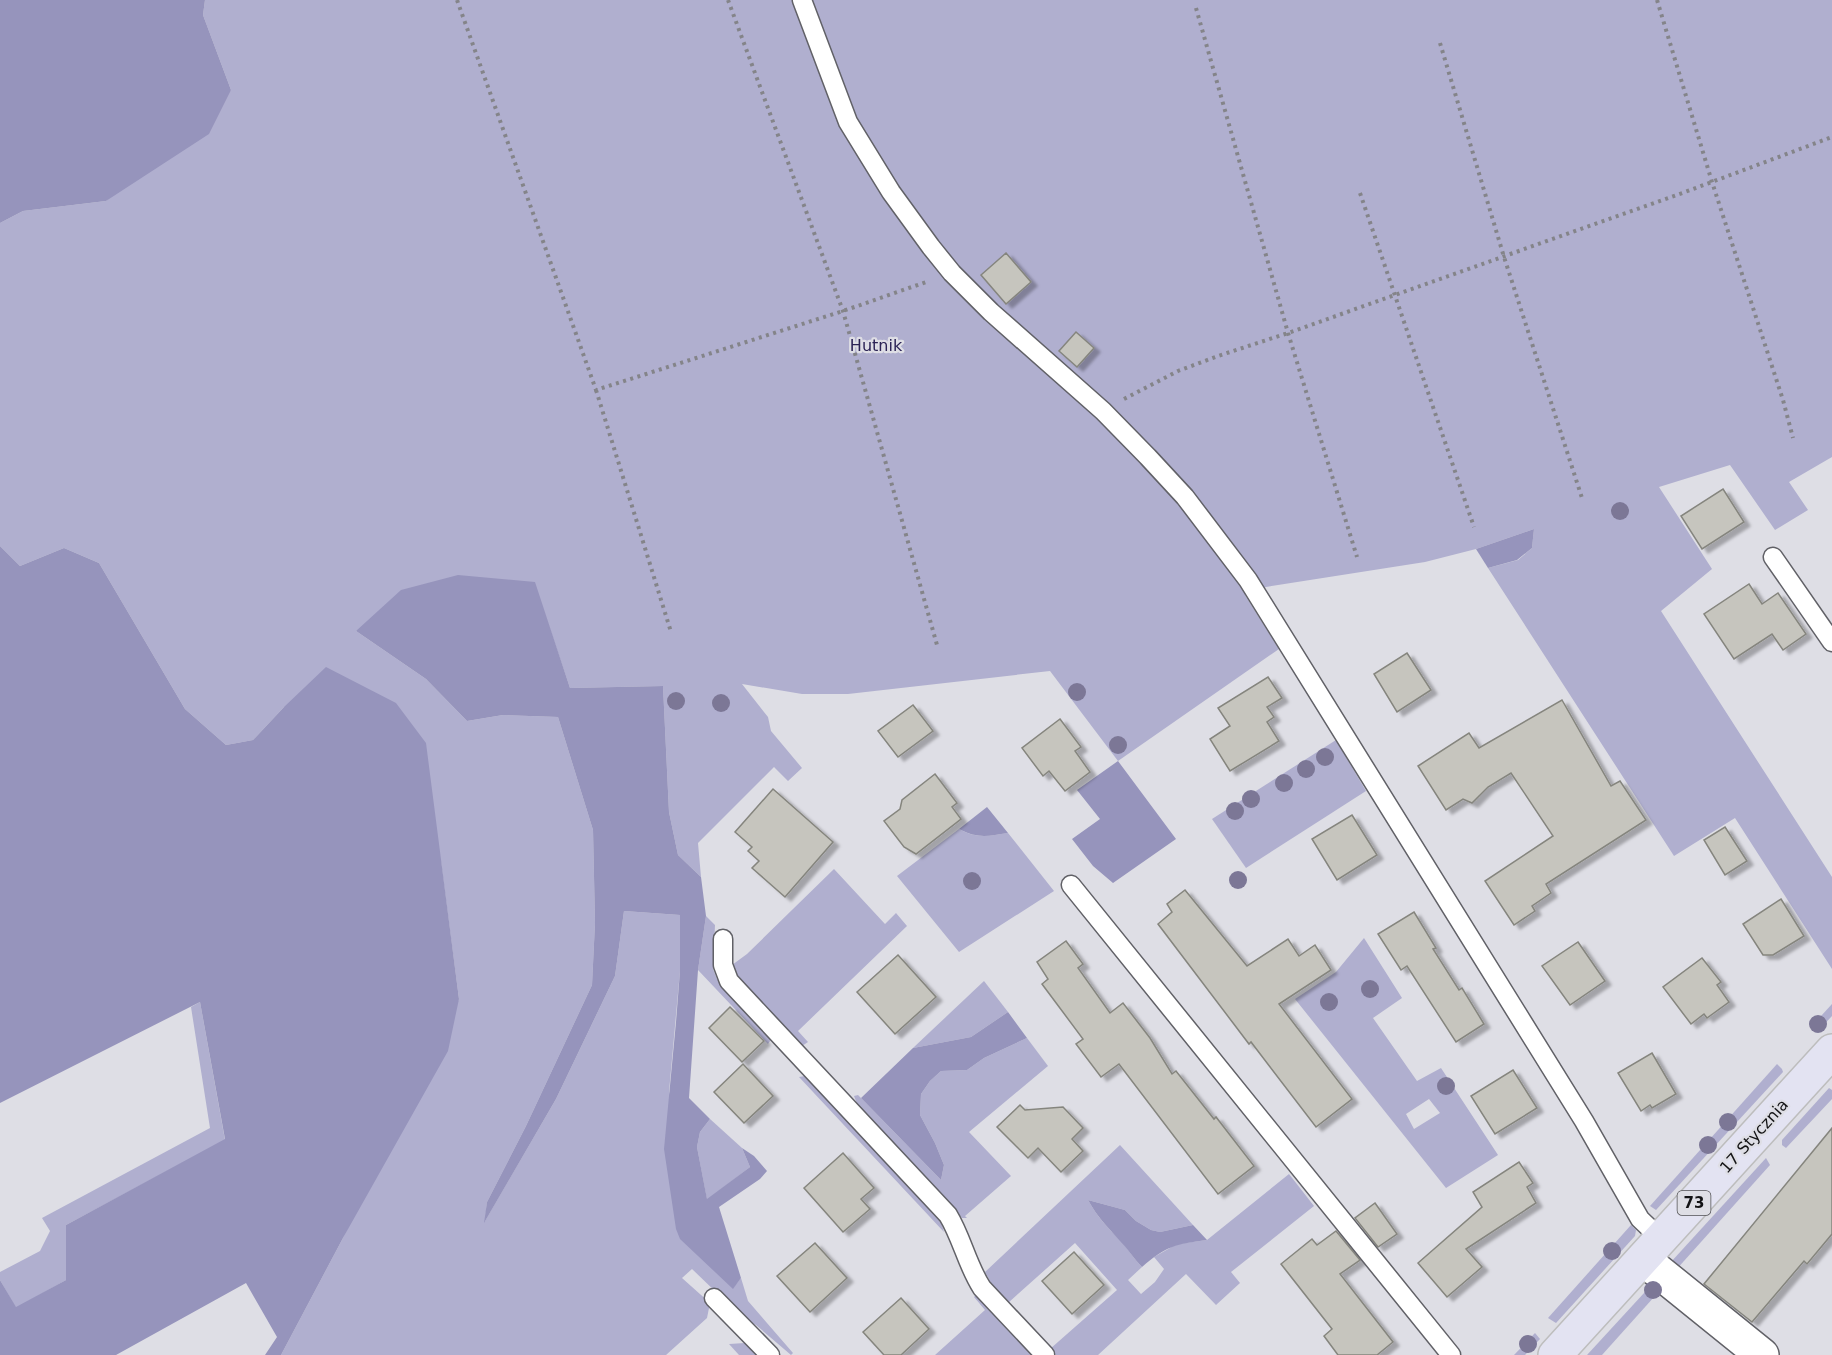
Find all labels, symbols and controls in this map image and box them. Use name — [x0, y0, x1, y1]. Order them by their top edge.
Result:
park label: Hutnik — [850, 336, 903, 355]
street label: 17 Stycznia — [1716, 1095, 1792, 1177]
road number: 73 — [1678, 1191, 1710, 1215]

